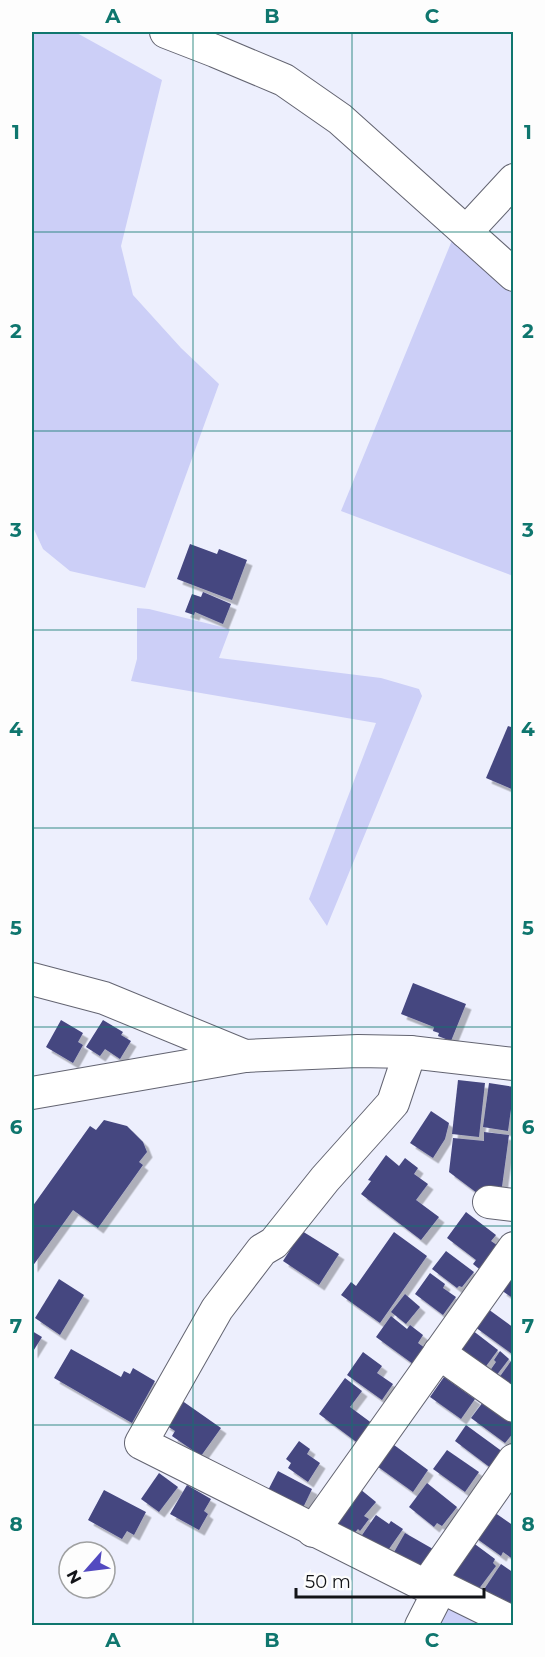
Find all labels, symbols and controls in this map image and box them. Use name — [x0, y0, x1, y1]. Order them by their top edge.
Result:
text: A — [104, 4, 121, 28]
text: B — [264, 4, 280, 28]
text: C — [425, 4, 440, 28]
text: 1 — [12, 120, 20, 144]
text: 1 — [524, 120, 532, 144]
text: 2 — [10, 319, 22, 343]
text: 2 — [522, 319, 534, 343]
text: 3 — [9, 518, 22, 542]
text: 3 — [521, 518, 534, 542]
text: 4 — [9, 717, 23, 741]
text: 4 — [521, 717, 535, 741]
text: 5 — [10, 916, 22, 940]
text: 5 — [522, 916, 534, 940]
text: 6 — [10, 1115, 23, 1139]
text: 6 — [522, 1115, 535, 1139]
text: 7 — [10, 1314, 22, 1338]
text: 7 — [522, 1314, 534, 1338]
text: 8 — [9, 1512, 23, 1536]
text: 8 — [521, 1512, 535, 1536]
north arrow — [57, 1540, 117, 1600]
scale bar — [296, 1561, 484, 1599]
text: N — [63, 1567, 86, 1587]
text: 50 m — [305, 1571, 351, 1593]
text: A — [104, 1628, 121, 1652]
text: B — [264, 1628, 280, 1652]
text: C — [425, 1628, 440, 1652]

